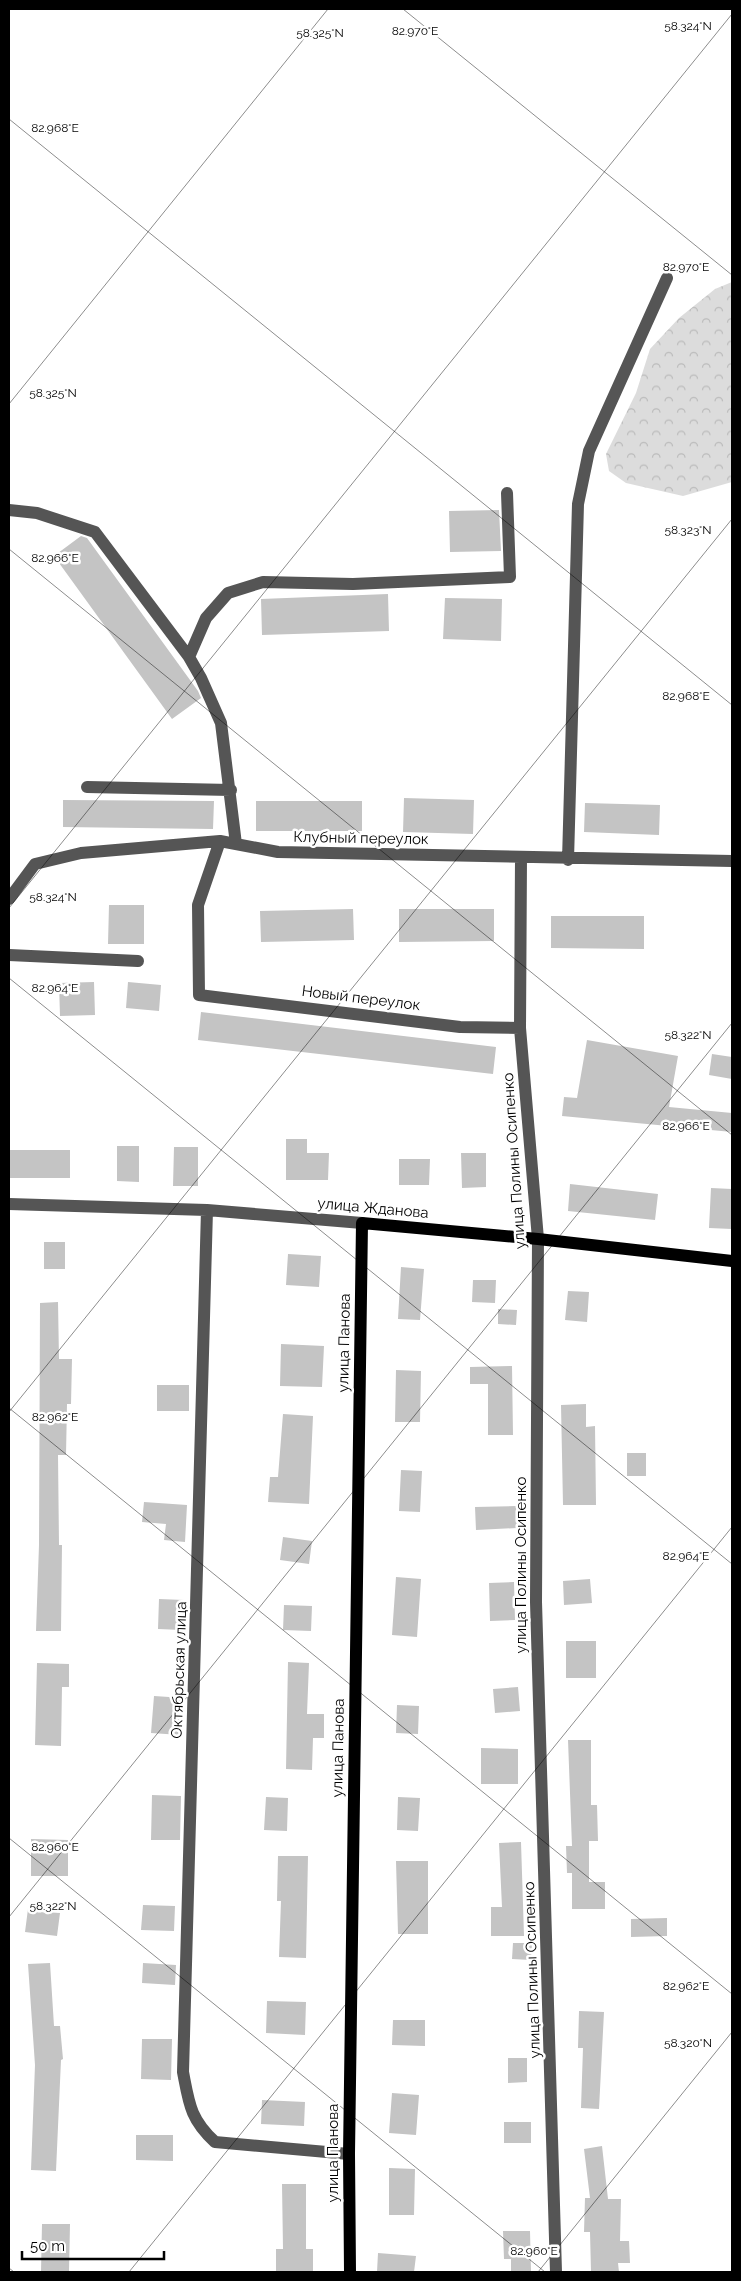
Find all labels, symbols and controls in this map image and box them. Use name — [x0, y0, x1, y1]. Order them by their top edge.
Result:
text: 58.324°N — [664, 19, 712, 33]
text: 82.970°E — [392, 24, 438, 38]
text: 58.325°N — [296, 26, 344, 40]
text: 82.968°E — [31, 121, 79, 135]
text: 82.970°E — [663, 260, 709, 274]
text: 58.325°N — [29, 386, 77, 400]
text: 58.323°N — [664, 523, 712, 537]
text: 82.966°E — [31, 551, 79, 565]
text: 82.968°E — [662, 689, 710, 703]
street label: Клубный переулок — [293, 828, 429, 848]
text: 58.324°N — [29, 890, 77, 904]
text: 82.964°E — [32, 981, 78, 995]
street label: Новый переулок — [301, 982, 422, 1014]
text: 58.322°N — [664, 1028, 712, 1042]
street label: улица Полины Осипенко — [499, 1072, 529, 1250]
text: 82.966°E — [662, 1119, 710, 1133]
street label: улица Жданова — [317, 1194, 429, 1222]
street label: улица Панова — [334, 1293, 354, 1393]
text: 82.962°E — [32, 1410, 78, 1424]
street label: улица Полины Осипенко — [512, 1476, 530, 1653]
text: 82.964°E — [663, 1549, 709, 1563]
street label: Октябрьская улица — [168, 1601, 190, 1739]
street label: улица Панова — [328, 1698, 348, 1798]
text: 82.960°E — [31, 1840, 79, 1854]
street label: улица Полины Осипенко — [520, 1881, 544, 2059]
text: 58.322°N — [29, 1899, 77, 1913]
text: 82.962°E — [663, 1979, 709, 1993]
text: 58.320°N — [664, 2036, 712, 2050]
street label: улица Панова — [324, 2103, 342, 2203]
scale bar — [22, 2228, 165, 2260]
text: 50 m — [30, 2237, 65, 2255]
text: 82.960°E — [510, 2244, 558, 2258]

